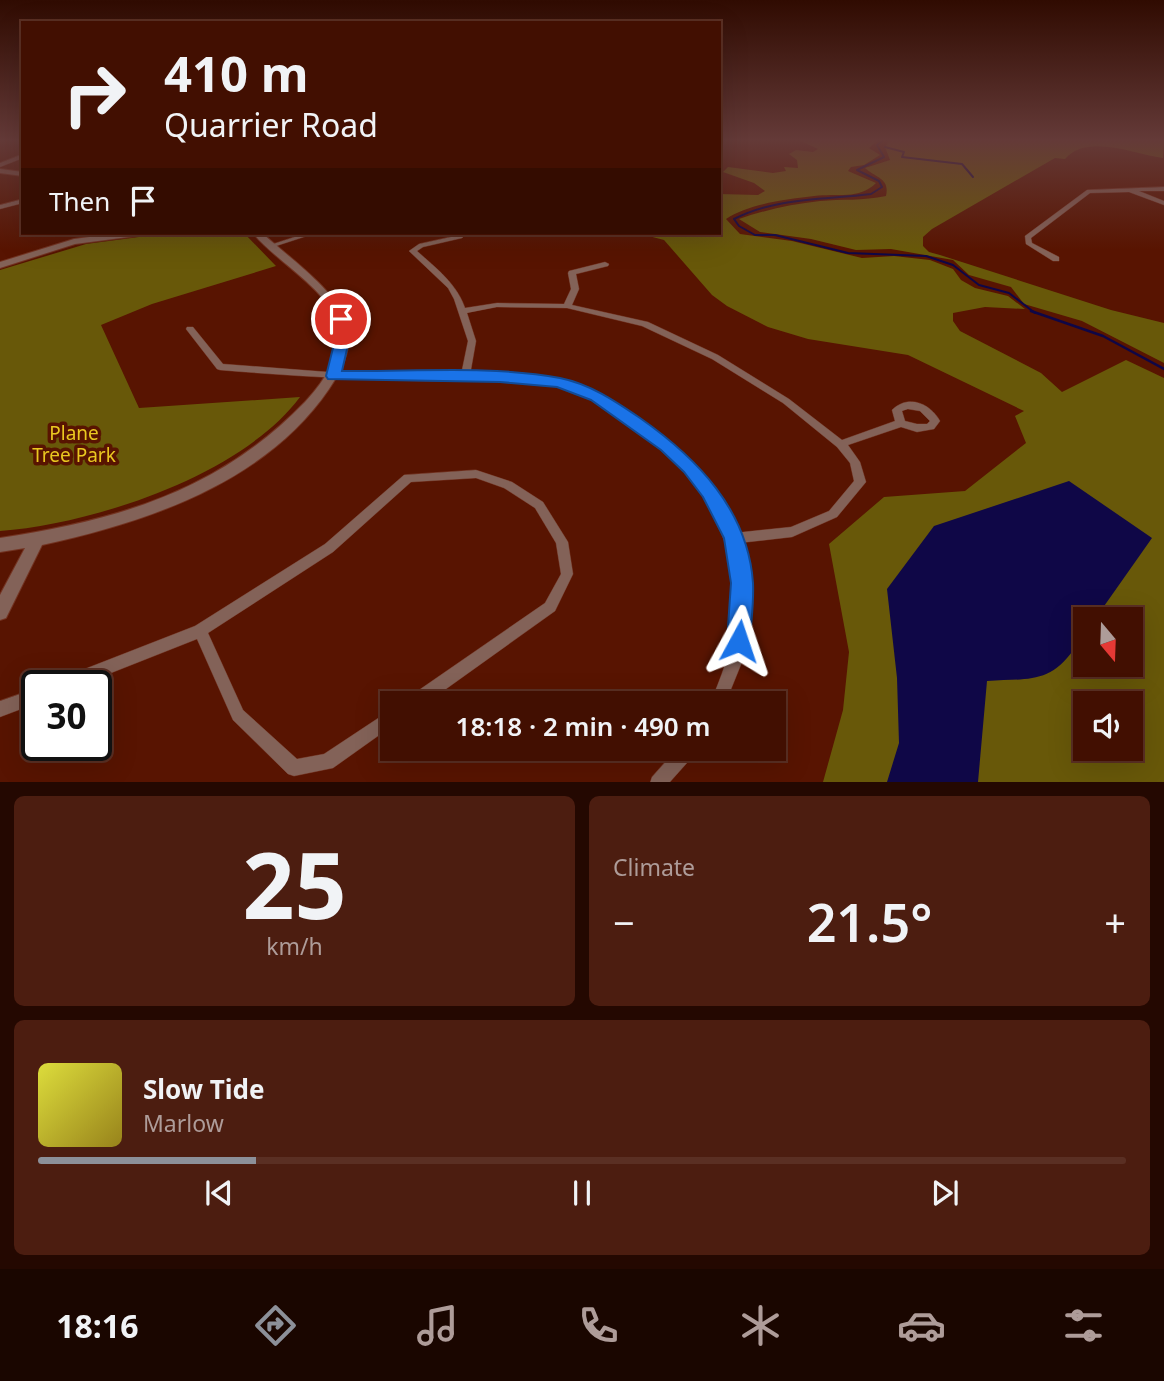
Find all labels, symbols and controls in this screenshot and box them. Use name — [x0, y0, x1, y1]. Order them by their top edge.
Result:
text: 410 m — [164, 40, 309, 106]
icon: right — [49, 49, 140, 140]
text: Quarrier Road — [164, 103, 378, 146]
icon: arrive — [124, 182, 162, 220]
text: Then — [49, 183, 110, 219]
pin — [311, 289, 371, 349]
icon: arrive — [322, 300, 360, 338]
park label: Plane Tree Park — [32, 420, 116, 468]
position arrow — [702, 604, 776, 678]
north arrow — [1073, 607, 1143, 677]
map controls — [1073, 607, 1143, 761]
speed limit sign: 30 — [21, 670, 112, 761]
button: sound — [1073, 691, 1143, 761]
text: 18:18 · 2 min · 490 m — [456, 708, 710, 744]
text: 25 — [242, 822, 347, 946]
text: Climate — [613, 851, 695, 883]
text: 21.5° — [807, 886, 932, 957]
text: − — [613, 896, 635, 948]
text: + — [1104, 896, 1126, 948]
text: km/h — [266, 930, 323, 962]
text: Slow Tide — [143, 1071, 265, 1107]
text: Marlow — [143, 1107, 224, 1139]
icon: previous — [200, 1174, 238, 1212]
icon: pause — [563, 1174, 601, 1212]
icon: next — [926, 1174, 964, 1212]
icon: directions — [251, 1301, 300, 1350]
icon: music — [413, 1301, 462, 1350]
icon: phone — [574, 1301, 623, 1350]
icon: climate — [736, 1301, 785, 1350]
icon: car — [897, 1301, 946, 1350]
icon: filters — [1059, 1301, 1108, 1350]
text: 18:16 — [56, 1304, 138, 1347]

